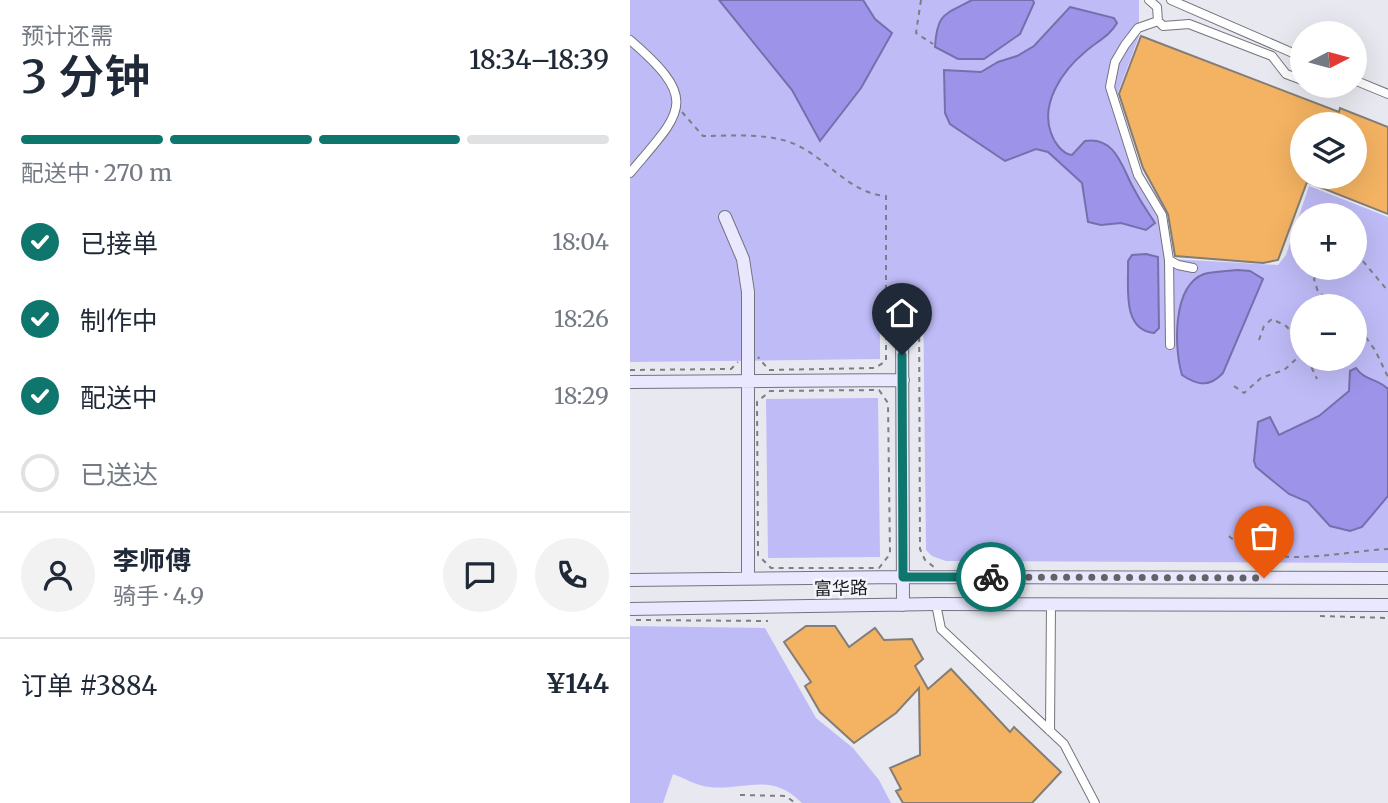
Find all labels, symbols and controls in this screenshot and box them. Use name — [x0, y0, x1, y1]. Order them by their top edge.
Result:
text: 预计还需 — [21, 21, 113, 50]
north arrow — [1290, 21, 1367, 98]
map controls — [1290, 21, 1367, 371]
text: 18:34–18:39 — [469, 43, 609, 76]
text: 3 分钟 — [21, 48, 150, 106]
button: layers — [1290, 112, 1367, 189]
text: 配送中 · 270 m — [21, 158, 172, 187]
button: + — [1290, 203, 1367, 280]
icon: check — [21, 223, 59, 261]
text: 已接单 — [80, 227, 158, 260]
text: 18:04 — [552, 227, 609, 256]
pin — [872, 283, 932, 355]
icon: home — [883, 294, 921, 332]
button: − — [1290, 294, 1367, 371]
icon: check — [21, 300, 59, 338]
text: 制作中 — [80, 304, 158, 337]
text: 18:26 — [554, 304, 609, 333]
icon: check — [21, 377, 59, 415]
text: 配送中 — [80, 381, 158, 414]
text: 18:29 — [554, 381, 609, 410]
text: 已送达 — [80, 458, 158, 491]
pin — [1234, 506, 1294, 578]
icon: bag — [1245, 517, 1283, 555]
button: person — [21, 538, 95, 612]
button: chat — [443, 538, 517, 612]
button: phone — [535, 538, 609, 612]
courier — [956, 542, 1026, 612]
text: 李师傅 — [113, 544, 191, 577]
icon: bike — [972, 558, 1010, 596]
street label: 富华路 — [814, 576, 868, 600]
text: 骑手 · 4.9 — [113, 581, 204, 610]
text: ¥144 — [545, 667, 609, 700]
text: 订单 #3884 — [21, 669, 157, 702]

